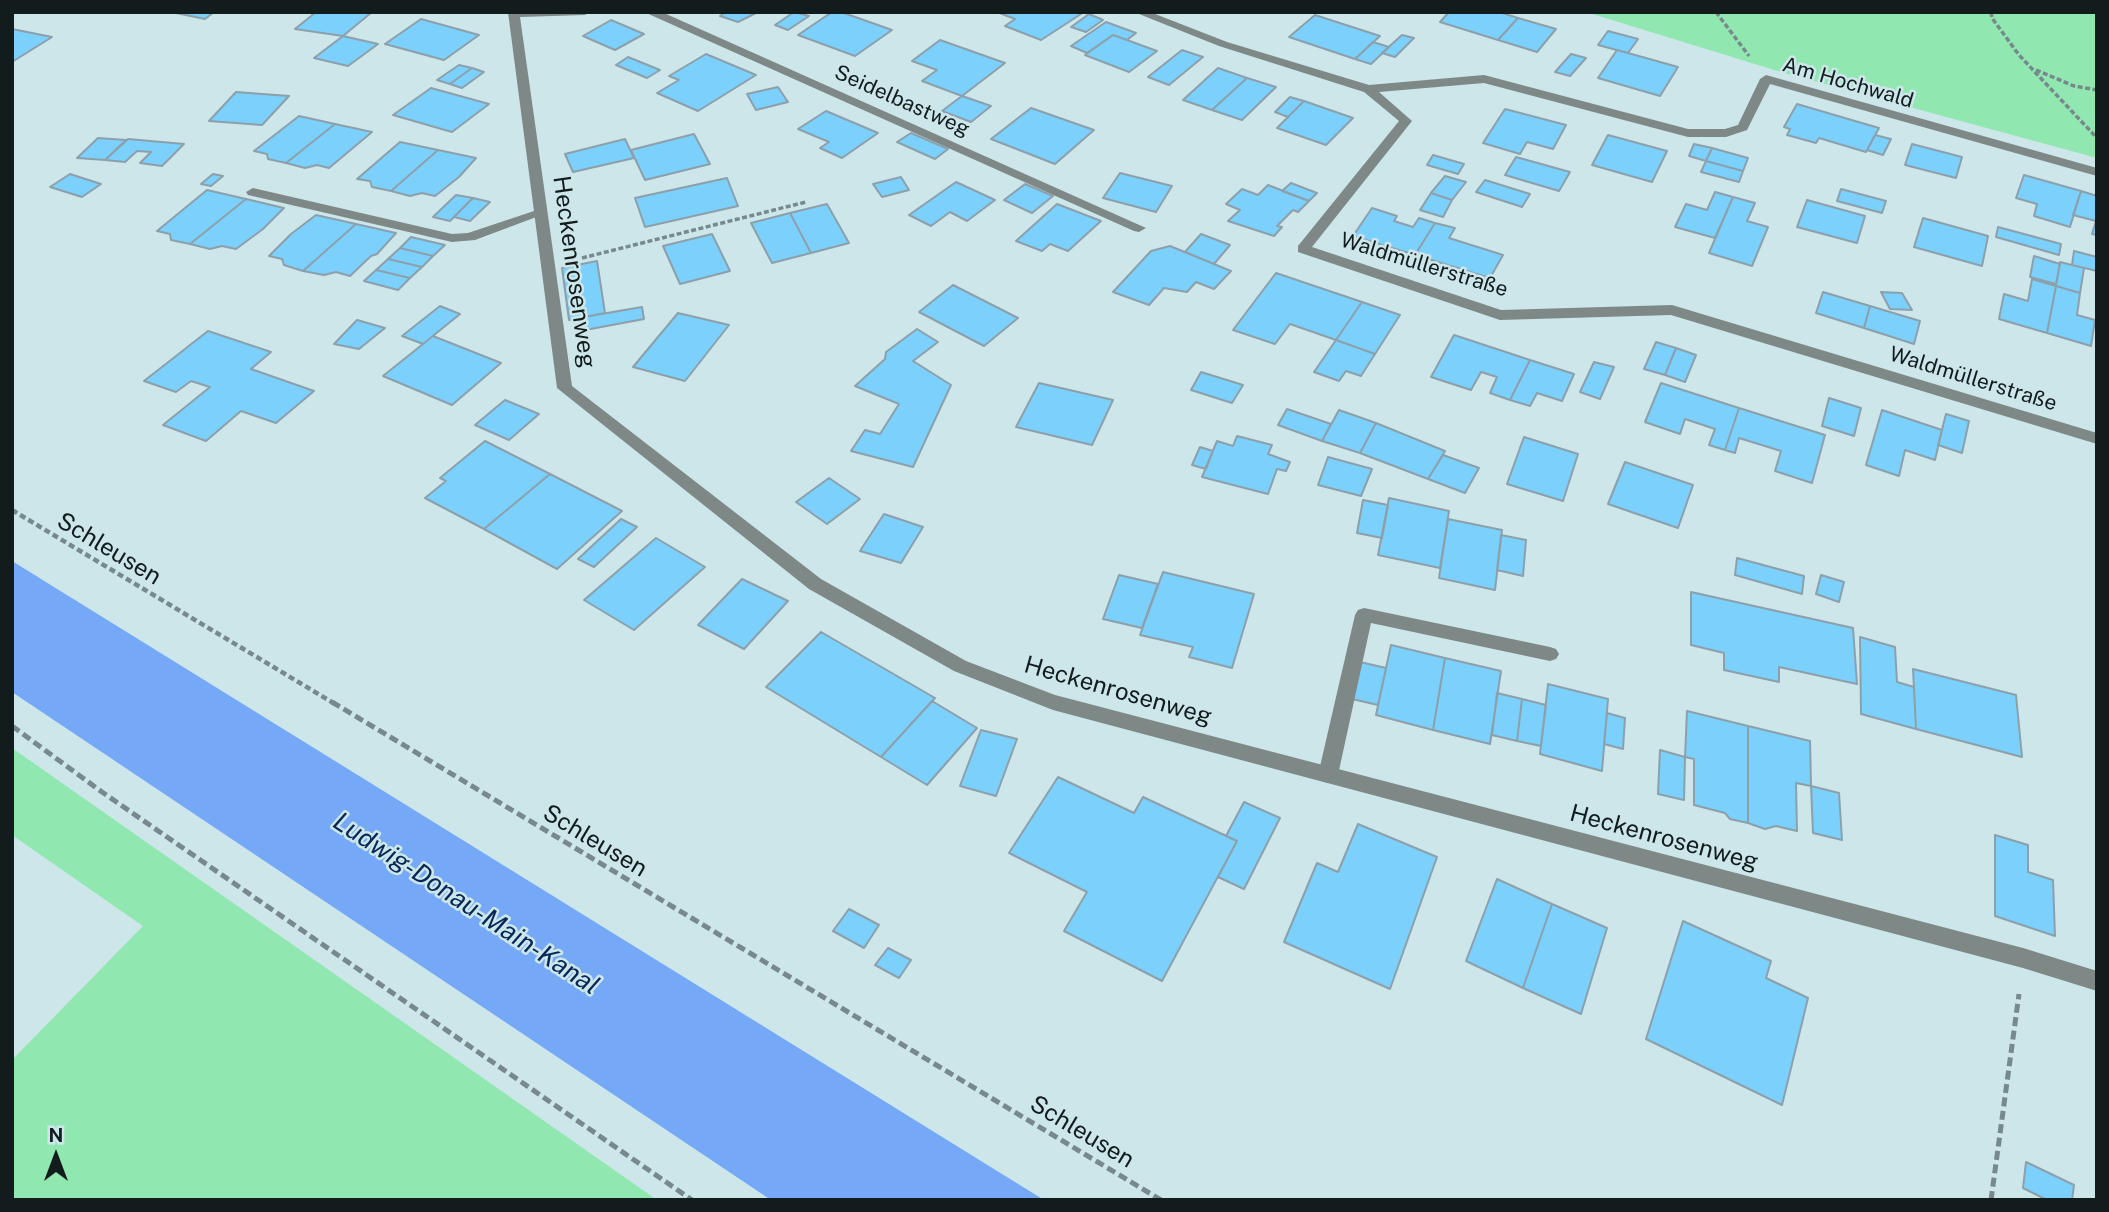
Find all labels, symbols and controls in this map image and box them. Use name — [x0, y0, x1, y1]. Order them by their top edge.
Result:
street label: Am Hochwald — [1780, 52, 1916, 114]
street label: Seidelbastweg — [830, 60, 974, 142]
street label: Heckenrosenweg — [546, 174, 602, 370]
street label: Waldmüllerstraße — [1337, 228, 1511, 302]
street label: Waldmüllerstraße — [1886, 342, 2060, 416]
street label: Schleusen — [52, 507, 166, 591]
street label: Heckenrosenweg — [1021, 650, 1215, 732]
street label: Schleusen — [538, 799, 652, 883]
street label: Heckenrosenweg — [1567, 799, 1761, 877]
water label: Ludwig-Donau-Main-Kanal — [327, 806, 605, 1002]
street label: Schleusen — [1025, 1090, 1139, 1174]
north arrow — [21, 1121, 91, 1191]
text: N — [49, 1124, 63, 1146]

